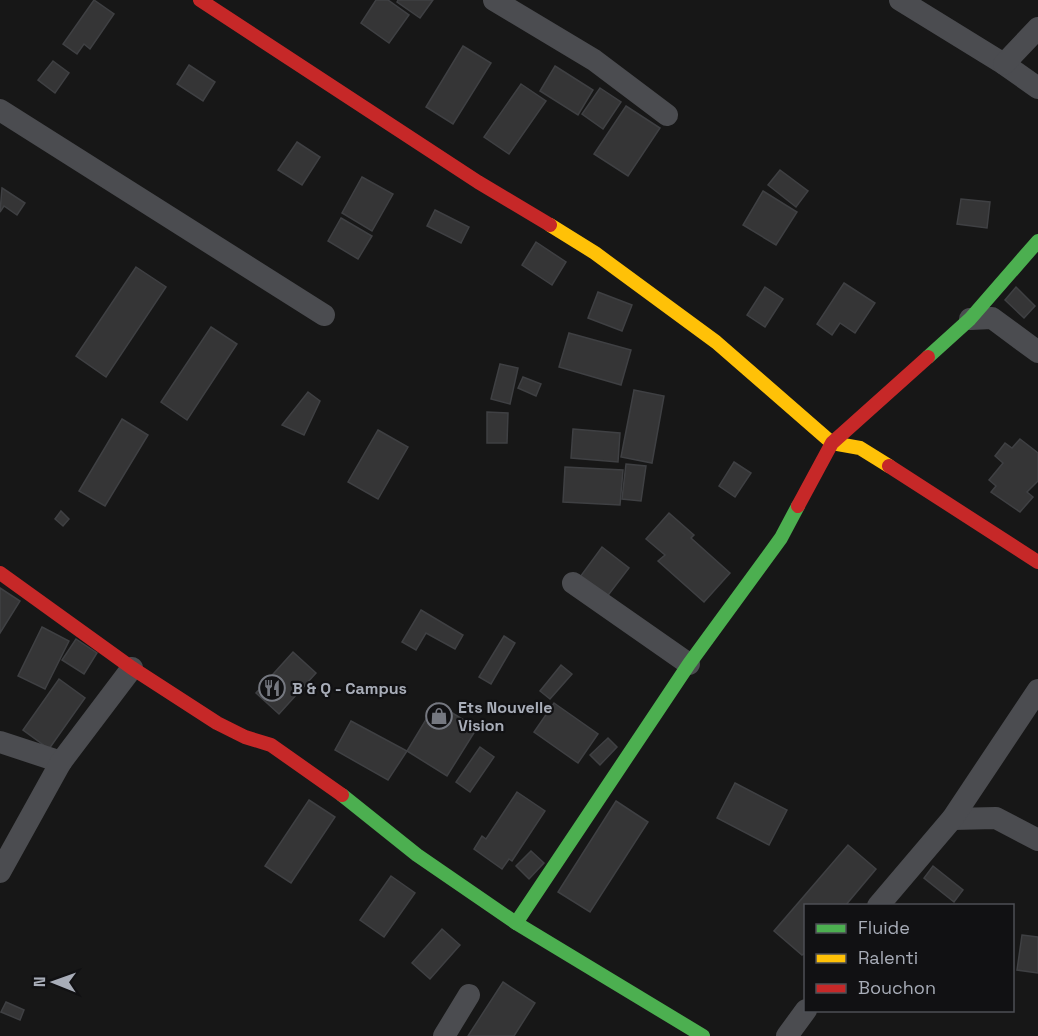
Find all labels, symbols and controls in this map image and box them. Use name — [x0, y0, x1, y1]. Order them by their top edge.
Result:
restaurant icon: B & Q - Campus — [257, 673, 287, 703]
place label: B & Q - Campus — [292, 678, 407, 699]
place label: Ets Nouvelle Vision — [458, 697, 553, 736]
shop icon: Ets Nouvelle Vision — [424, 701, 454, 731]
legend — [804, 904, 1014, 1012]
text: Fluide — [858, 916, 910, 939]
text: Ralenti — [858, 946, 918, 969]
north arrow — [24, 952, 84, 1012]
text: N — [29, 976, 50, 987]
text: Bouchon — [858, 976, 936, 999]

